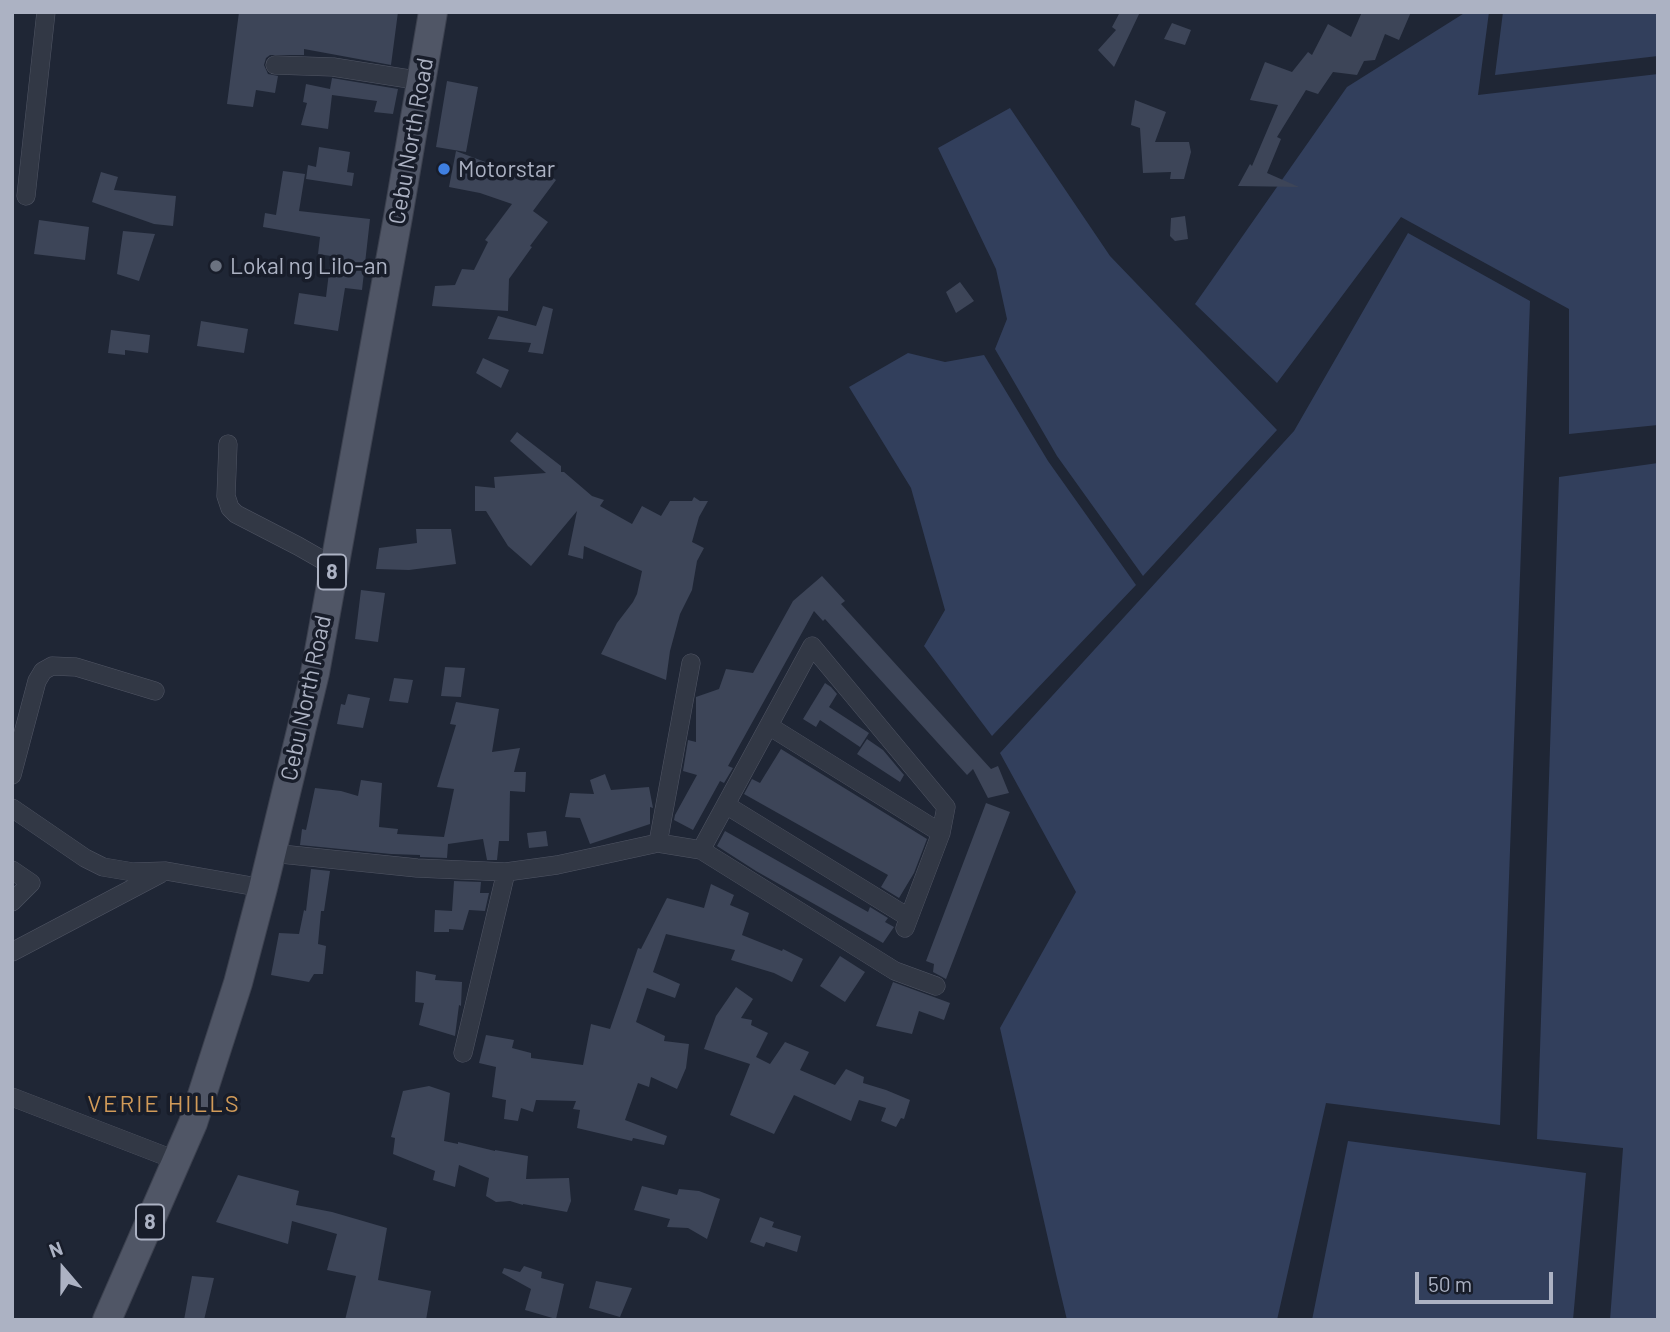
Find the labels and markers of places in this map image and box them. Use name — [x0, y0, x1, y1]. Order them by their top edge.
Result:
place label: Motorstar — [458, 155, 555, 183]
marker: Motorstar — [436, 161, 452, 177]
place label: Lokal ng Lilo-an — [230, 252, 388, 280]
marker: Lokal ng Lilo-an — [208, 258, 224, 274]

